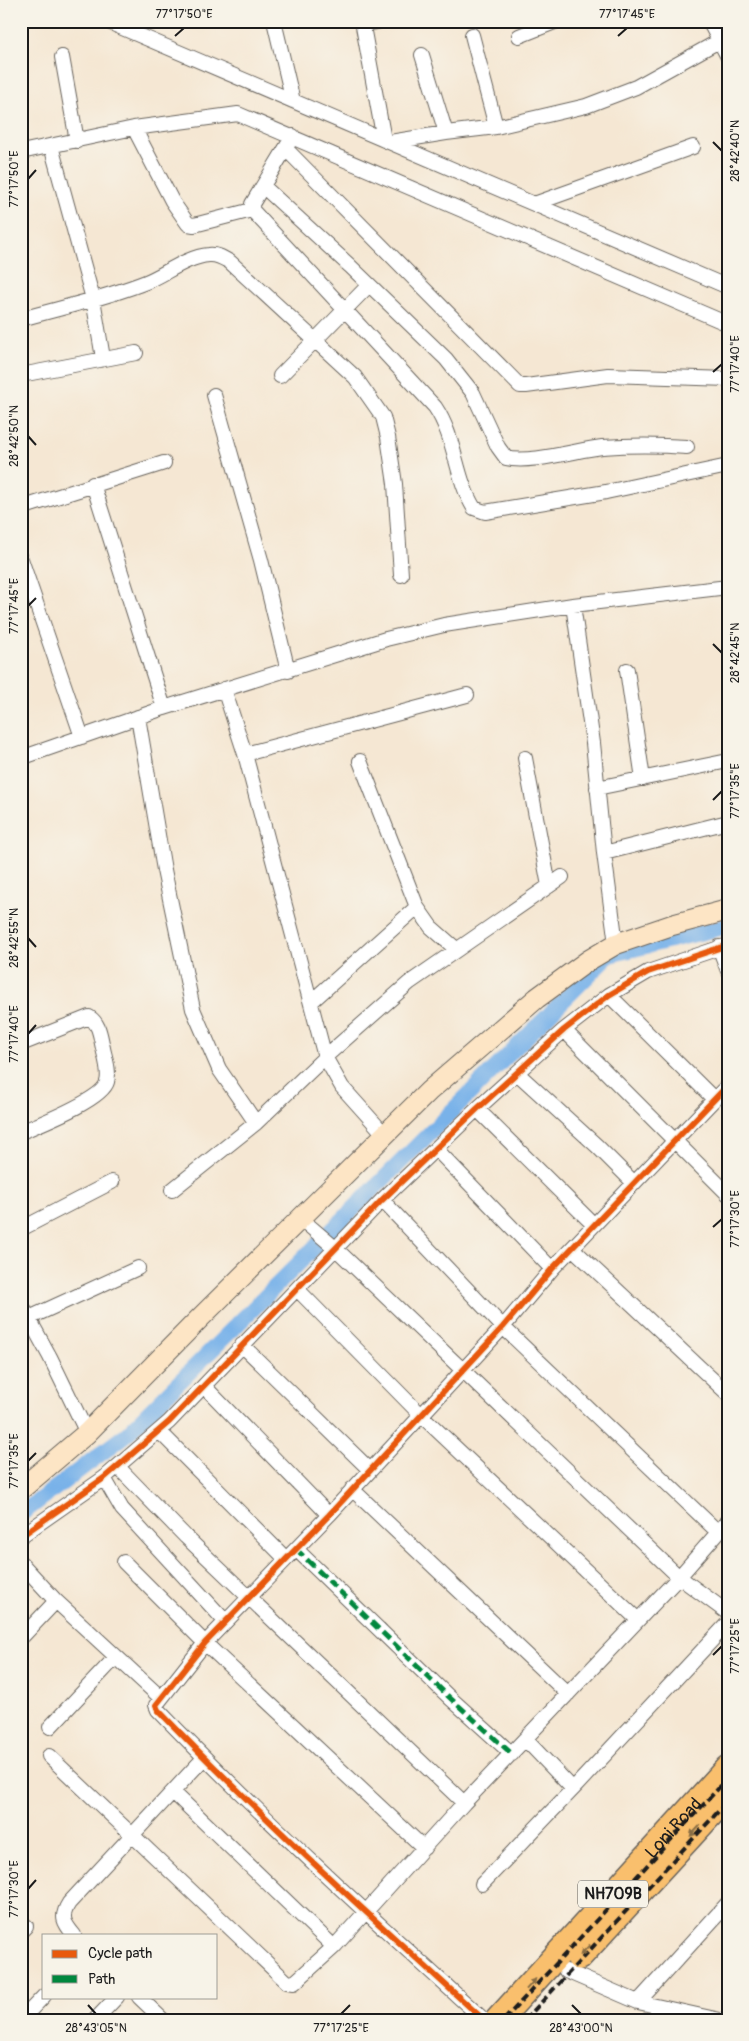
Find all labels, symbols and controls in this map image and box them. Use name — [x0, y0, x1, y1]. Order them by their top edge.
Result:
text: 77°17'50"E — [155, 7, 213, 22]
text: 77°17'45"E — [599, 7, 655, 22]
text: 28°42'40"N — [728, 120, 743, 182]
text: 77°17'50"E — [7, 150, 22, 208]
text: 77°17'40"E — [728, 335, 743, 393]
text: 28°42'50"N — [7, 405, 22, 467]
text: 77°17'45"E — [7, 578, 22, 634]
text: 28°42'45"N — [728, 623, 743, 683]
text: 77°17'35"E — [728, 763, 743, 819]
text: 28°42'55"N — [7, 908, 22, 968]
text: 77°17'40"E — [7, 1005, 22, 1063]
text: 77°17'30"E — [728, 1190, 743, 1248]
text: 77°17'35"E — [7, 1433, 22, 1489]
text: 77°17'25"E — [728, 1618, 743, 1674]
street label: Loni Road — [640, 1793, 707, 1863]
one-way arrow — [689, 1824, 701, 1836]
text: 77°17'30"E — [7, 1860, 22, 1918]
road number: NH709B — [578, 1880, 648, 1908]
legend — [42, 1934, 218, 1998]
text: Cycle path — [88, 1944, 152, 1963]
one-way arrow — [579, 1944, 591, 1956]
text: Path — [88, 1970, 115, 1989]
one-way arrow — [525, 1977, 536, 1990]
text: 28°43'05"N — [65, 2021, 127, 2036]
text: 77°17'25"E — [313, 2021, 369, 2036]
text: 28°43'00"N — [549, 2021, 613, 2036]

